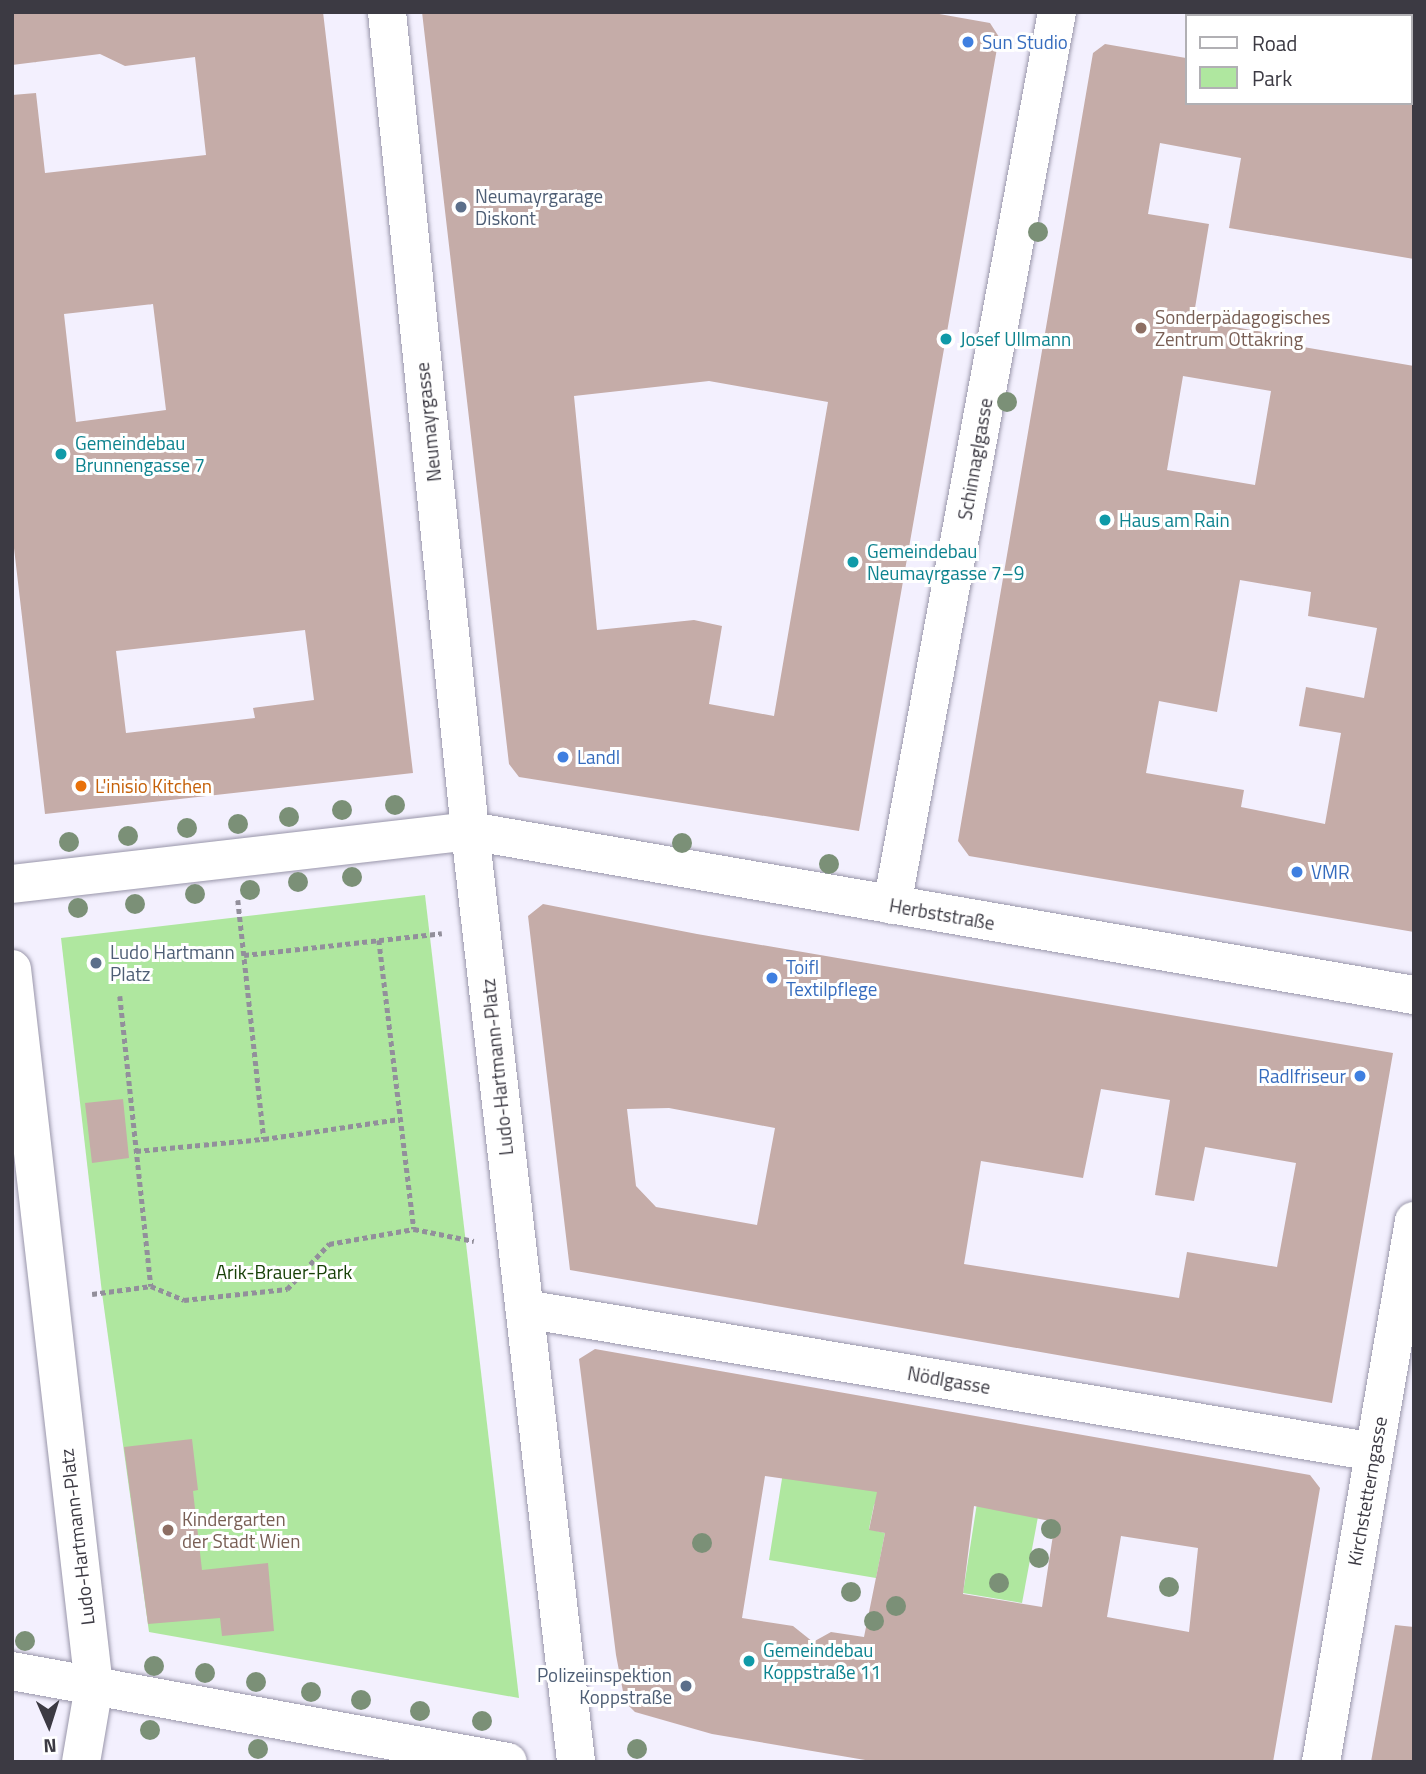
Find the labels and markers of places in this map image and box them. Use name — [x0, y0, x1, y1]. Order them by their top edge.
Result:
place label: Sun Studio — [982, 31, 1068, 53]
marker: Sun Studio — [960, 34, 976, 50]
place label: Neumayrgarage Diskont — [475, 185, 603, 229]
marker: Neumayrgarage Diskont — [453, 199, 469, 215]
place label: Sonderpädagogisches Zentrum Ottakring — [1155, 306, 1330, 350]
marker: Sonderpädagogisches Zentrum Ottakring — [1133, 320, 1149, 336]
place label: Josef Ullmann — [960, 328, 1071, 350]
marker: Josef Ullmann — [938, 331, 954, 347]
place label: Gemeindebau Brunnengasse 7 — [75, 432, 205, 476]
marker: Gemeindebau Brunnengasse 7 — [53, 446, 69, 462]
place label: Haus am Rain — [1119, 509, 1230, 531]
marker: Haus am Rain — [1097, 512, 1113, 528]
place label: Gemeindebau Neumayrgasse 7–9 — [867, 540, 1024, 584]
marker: Gemeindebau Neumayrgasse 7–9 — [845, 554, 861, 570]
place label: Landl — [577, 746, 620, 768]
marker: Landl — [555, 749, 571, 765]
place label: L'inisio Kitchen — [95, 775, 212, 797]
marker: L'inisio Kitchen — [73, 778, 89, 794]
place label: VMR — [1311, 861, 1350, 883]
marker: VMR — [1289, 864, 1305, 880]
place label: Ludo Hartmann Platz — [110, 941, 235, 985]
marker: Ludo Hartmann Platz — [88, 955, 104, 971]
place label: Toifl Textilpflege — [786, 956, 877, 1000]
marker: Toifl Textilpflege — [764, 970, 780, 986]
place label: Radlfriseur — [1258, 1065, 1346, 1087]
marker: Radlfriseur — [1352, 1068, 1368, 1084]
place label: Kindergarten der Stadt Wien — [182, 1508, 300, 1552]
marker: Kindergarten der Stadt Wien — [160, 1522, 176, 1538]
place label: Gemeindebau Koppstraße 11 — [763, 1639, 881, 1683]
marker: Gemeindebau Koppstraße 11 — [741, 1653, 757, 1669]
place label: Polizeiinspektion Koppstraße — [537, 1664, 672, 1708]
marker: Polizeiinspektion Koppstraße — [678, 1678, 694, 1694]

